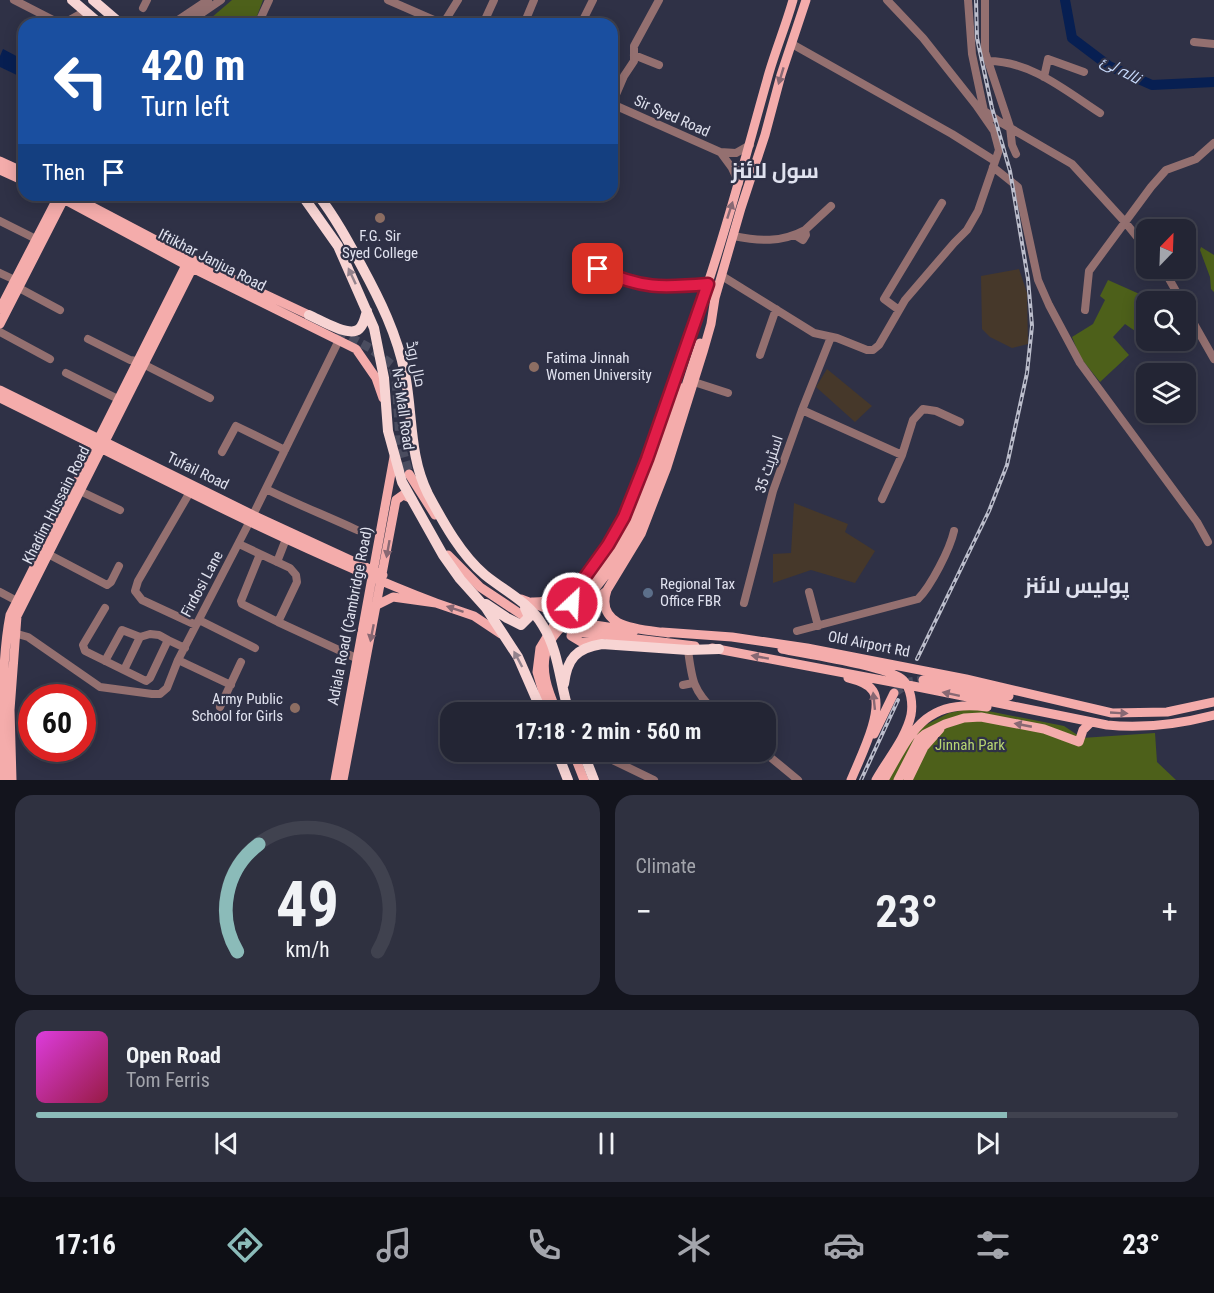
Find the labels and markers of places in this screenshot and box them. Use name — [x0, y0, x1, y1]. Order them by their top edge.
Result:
marker: F.G. Sir Syed College — [373, 211, 387, 225]
place label: F.G. Sir Syed College — [342, 227, 418, 262]
pin — [572, 243, 623, 294]
place label: Fatima Jinnah Women University — [546, 349, 652, 384]
marker: Fatima Jinnah Women University — [527, 360, 541, 374]
place label: Regional Tax Office FBR — [660, 575, 736, 610]
marker: Regional Tax Office FBR — [641, 586, 655, 600]
place label: Army Public School for Girls — [192, 690, 283, 725]
marker: Army Public School for Girls — [288, 701, 302, 715]

